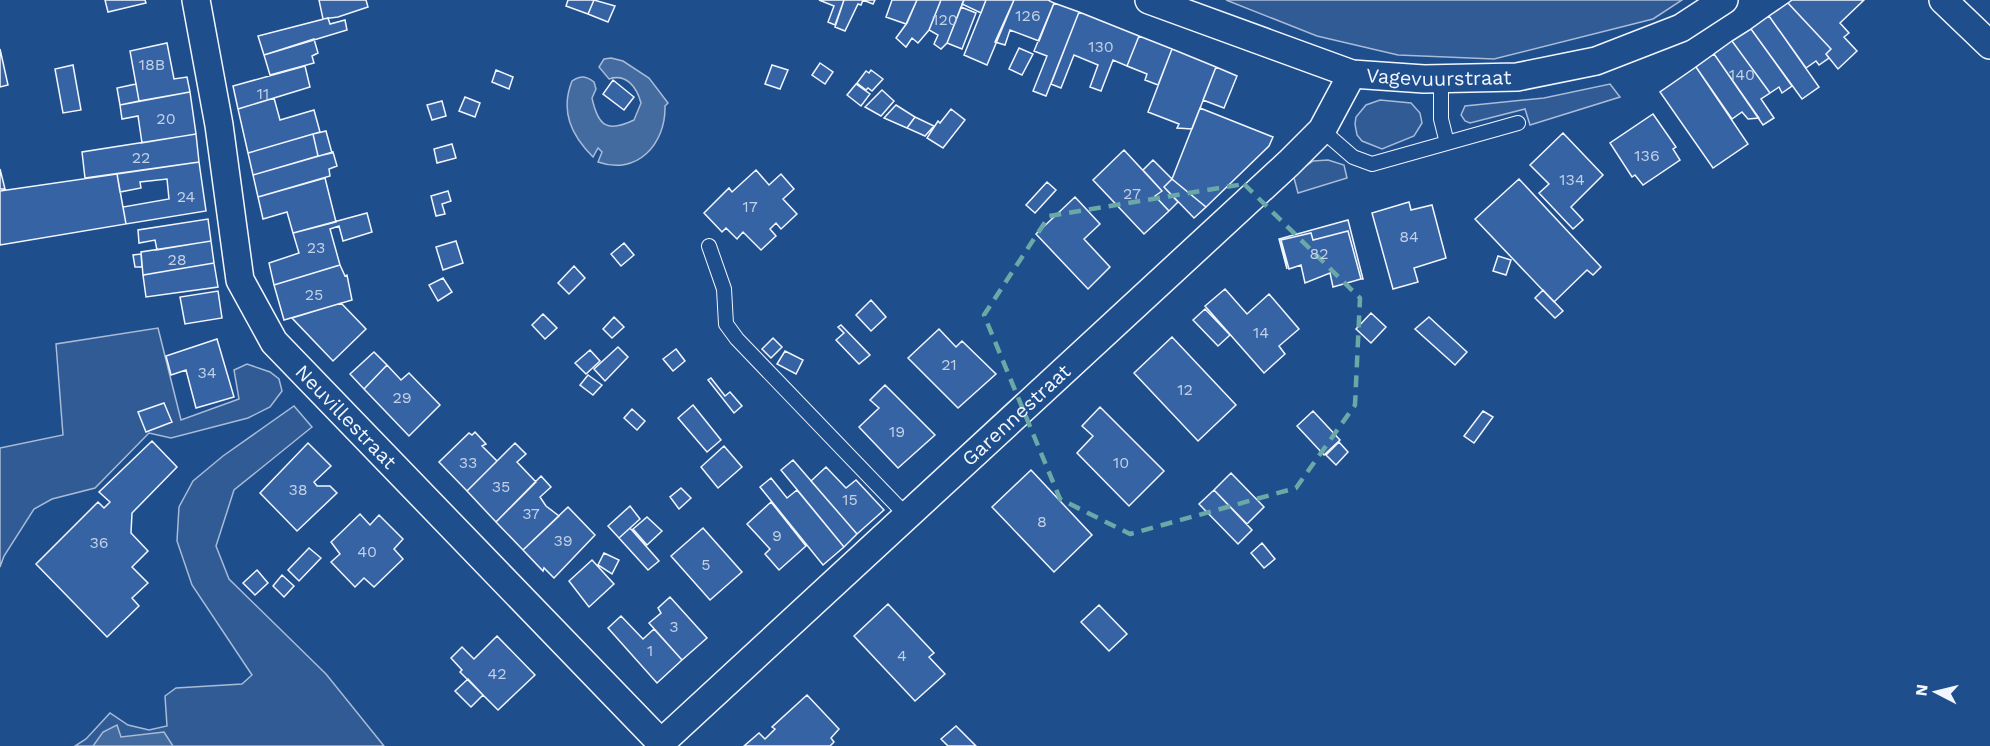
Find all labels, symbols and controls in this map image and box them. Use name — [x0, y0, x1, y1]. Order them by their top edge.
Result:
house number: 126 — [1015, 6, 1041, 25]
house number: 120 — [932, 10, 958, 29]
house number: 130 — [1088, 37, 1114, 56]
house number: 18B — [139, 55, 165, 74]
street label: Vagevuurstraat — [1365, 63, 1512, 91]
house number: 140 — [1729, 65, 1755, 84]
house number: 11 — [257, 84, 269, 103]
house number: 20 — [156, 109, 176, 128]
house number: 136 — [1634, 146, 1660, 165]
house number: 22 — [132, 148, 150, 167]
house number: 134 — [1559, 170, 1585, 189]
house number: 27 — [1123, 184, 1141, 203]
house number: 24 — [177, 187, 196, 206]
house number: 17 — [742, 197, 758, 216]
house number: 84 — [1399, 227, 1419, 246]
house number: 23 — [307, 238, 325, 257]
house number: 82 — [1309, 244, 1329, 263]
house number: 28 — [167, 250, 187, 269]
house number: 25 — [305, 285, 323, 304]
house number: 14 — [1253, 323, 1269, 342]
house number: 21 — [941, 355, 957, 374]
street label: Garennestraat — [957, 359, 1076, 471]
street label: Neuvillestraat — [290, 360, 402, 474]
house number: 34 — [197, 363, 217, 382]
house number: 12 — [1177, 380, 1193, 399]
house number: 29 — [392, 388, 412, 407]
house number: 19 — [889, 422, 905, 441]
house number: 33 — [459, 453, 477, 472]
house number: 10 — [1113, 453, 1129, 472]
house number: 35 — [492, 477, 510, 496]
house number: 38 — [288, 480, 308, 499]
house number: 15 — [842, 490, 858, 509]
house number: 37 — [522, 504, 540, 523]
house number: 8 — [1037, 512, 1047, 531]
house number: 9 — [772, 526, 782, 545]
house number: 39 — [553, 531, 573, 550]
house number: 36 — [89, 533, 109, 552]
house number: 40 — [357, 542, 377, 561]
house number: 5 — [701, 555, 711, 574]
house number: 3 — [669, 617, 679, 636]
house number: 1 — [647, 641, 653, 660]
house number: 4 — [897, 646, 907, 665]
north arrow — [1906, 662, 1966, 722]
house number: 42 — [487, 664, 507, 683]
text: N — [1911, 683, 1932, 697]

